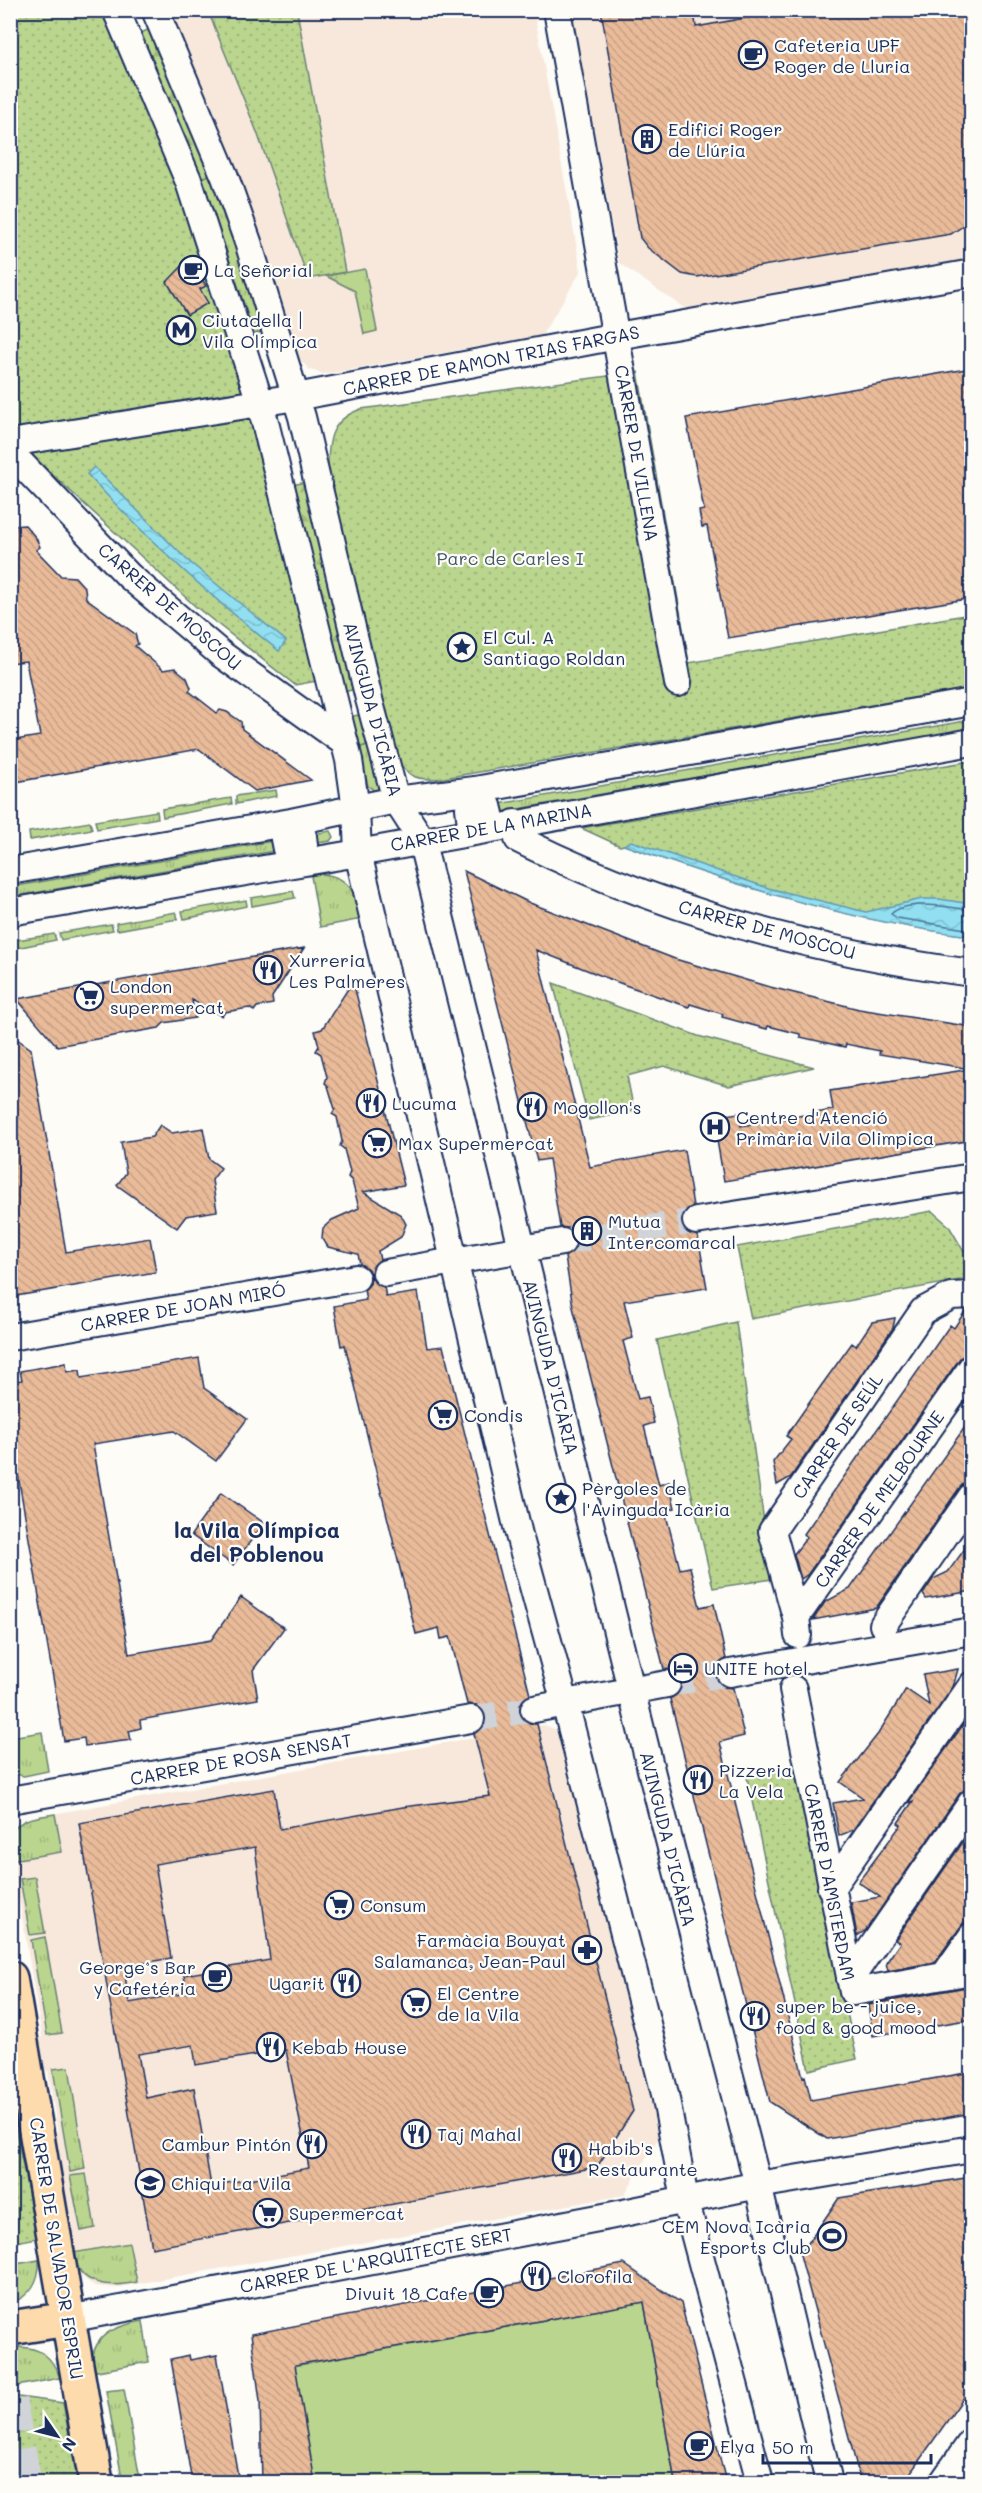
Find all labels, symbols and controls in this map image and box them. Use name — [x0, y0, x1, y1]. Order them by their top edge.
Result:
place label: Cafeteria UPF Roger de Lluria — [774, 33, 911, 78]
cafe icon: Cafeteria UPF Roger de Lluria — [737, 39, 769, 71]
place label: Edifici Roger de Llúria — [668, 117, 782, 162]
building icon: Edifici Roger de Llúria — [631, 123, 663, 155]
cafe icon: La Señorial — [177, 254, 209, 286]
place label: La Señorial — [214, 258, 313, 282]
place label: Ciutadella | Vila Olímpica — [202, 308, 318, 353]
metro station icon: Ciutadella | Vila Olímpica — [165, 314, 197, 346]
street label: CARRER DE RAMON TRIAS FARGAS — [341, 319, 641, 401]
street label: CARRER DE VILLENA — [610, 363, 664, 543]
street label: CARRER DE MOSCOU — [93, 537, 247, 675]
park label: Parc de Carles I — [436, 546, 584, 570]
street label: AVINGUDA D'ICÀRIA — [338, 619, 408, 799]
place label: El Cul. A Santiago Roldan — [483, 625, 625, 670]
place icon: El Cul. A Santiago Roldan — [446, 631, 478, 663]
street label: CARRER DE LA MARINA — [388, 797, 594, 857]
street label: CARRER DE MOSCOU — [676, 894, 858, 964]
place label: Xurreria Les Palmeres — [289, 948, 405, 993]
restaurant icon: Xurreria Les Palmeres — [252, 954, 284, 986]
place label: London supermercat — [110, 974, 224, 1019]
supermarket icon: London supermercat — [73, 980, 105, 1012]
restaurant icon: Lucuma — [355, 1087, 387, 1119]
place label: Lucuma — [392, 1091, 457, 1115]
restaurant icon: Mogollon's — [516, 1091, 548, 1123]
place label: Mogollon's — [553, 1095, 642, 1119]
place label: Centre d'Atenció Primària Vila Olimpica — [736, 1105, 934, 1150]
hospital icon: Centre d'Atenció Primària Vila Olimpica — [699, 1111, 731, 1143]
supermarket icon: Max Supermercat — [361, 1127, 393, 1159]
place label: Max Supermercat — [398, 1131, 554, 1155]
place label: Mutua Intercomarcal — [608, 1209, 736, 1254]
building icon: Mutua Intercomarcal — [571, 1215, 603, 1247]
street label: CARRER DE JOAN MIRÓ — [78, 1277, 288, 1337]
street label: AVINGUDA D'ICÀRIA — [518, 1277, 584, 1457]
street label: CARRER DE SEÚL — [786, 1368, 888, 1503]
supermarket icon: Condis — [427, 1399, 459, 1431]
place label: Condis — [464, 1403, 523, 1427]
street label: CARRER DE MELBOURNE — [809, 1406, 949, 1592]
place label: Pèrgoles de l'Avinguda Icària — [582, 1476, 730, 1521]
place icon: Pèrgoles de l'Avinguda Icària — [545, 1482, 577, 1514]
district label: la Vila Olímpica del Poblenou — [174, 1516, 340, 1567]
hotel icon: UNITE hotel — [667, 1652, 699, 1684]
place label: UNITE hotel — [704, 1656, 808, 1680]
street label: CARRER DE ROSA SENSAT — [128, 1728, 354, 1790]
street label: AVINGUDA D'ICÀRIA — [635, 1749, 701, 1929]
place label: Pizzeria La Vela — [719, 1758, 792, 1803]
restaurant icon: Pizzeria La Vela — [682, 1764, 714, 1796]
street label: CARRER D'AMSTERDAM — [799, 1781, 861, 1983]
supermarket icon: Consum — [323, 1889, 355, 1921]
place label: Consum — [360, 1893, 426, 1917]
place label: Farmàcia Bouyat Salamanca, Jean-Paul — [374, 1928, 566, 1973]
pharmacy icon: Farmàcia Bouyat Salamanca, Jean-Paul — [571, 1934, 603, 1966]
place label: George‘s Bar y Cafetéria — [79, 1955, 196, 2000]
cafe icon: George‘s Bar y Cafetéria — [201, 1961, 233, 1993]
restaurant icon: Ugarit — [330, 1967, 362, 1999]
place label: Ugarit — [269, 1971, 325, 1995]
place label: El Centre de la Vila — [437, 1981, 520, 2026]
supermarket icon: El Centre de la Vila — [400, 1987, 432, 2019]
place label: super be - juice, food & good mood — [776, 1994, 936, 2039]
restaurant icon: super be - juice, food & good mood — [739, 2000, 771, 2032]
restaurant icon: Kebab House — [255, 2031, 287, 2063]
place label: Kebab House — [292, 2035, 407, 2059]
street label: CARRER DE SALVADOR ESPRIU — [24, 2115, 90, 2381]
restaurant icon: Taj Mahal — [400, 2118, 432, 2150]
place label: Taj Mahal — [437, 2122, 522, 2146]
restaurant icon: Cambur Pintón — [296, 2128, 328, 2160]
place label: Cambur Pintón — [161, 2132, 291, 2156]
place label: Habib's Restaurante — [588, 2136, 698, 2181]
restaurant icon: Habib's Restaurante — [551, 2142, 583, 2174]
school or university icon: Chiqui La Vila — [134, 2167, 166, 2199]
place label: Chiqui La Vila — [171, 2171, 291, 2195]
supermarket icon: Supermercat — [252, 2197, 284, 2229]
place label: Supermercat — [289, 2201, 405, 2225]
place label: CEM Nova Icària Esports Club — [662, 2214, 811, 2259]
sports icon: CEM Nova Icària Esports Club — [816, 2220, 848, 2252]
street label: CARRER DE L'ARQUITECTE SERT — [238, 2222, 514, 2298]
restaurant icon: Clorofila — [520, 2260, 552, 2292]
place label: Clorofila — [557, 2264, 633, 2288]
cafe icon: Divuit 18 Cafe — [473, 2277, 505, 2309]
place label: Divuit 18 Cafe — [345, 2281, 468, 2305]
north arrow — [27, 2406, 87, 2466]
scale bar — [763, 2427, 931, 2465]
cafe icon: Elya — [683, 2430, 715, 2462]
text: N — [58, 2434, 82, 2456]
place label: Elya — [720, 2434, 755, 2458]
text: 50 m — [772, 2435, 814, 2459]

